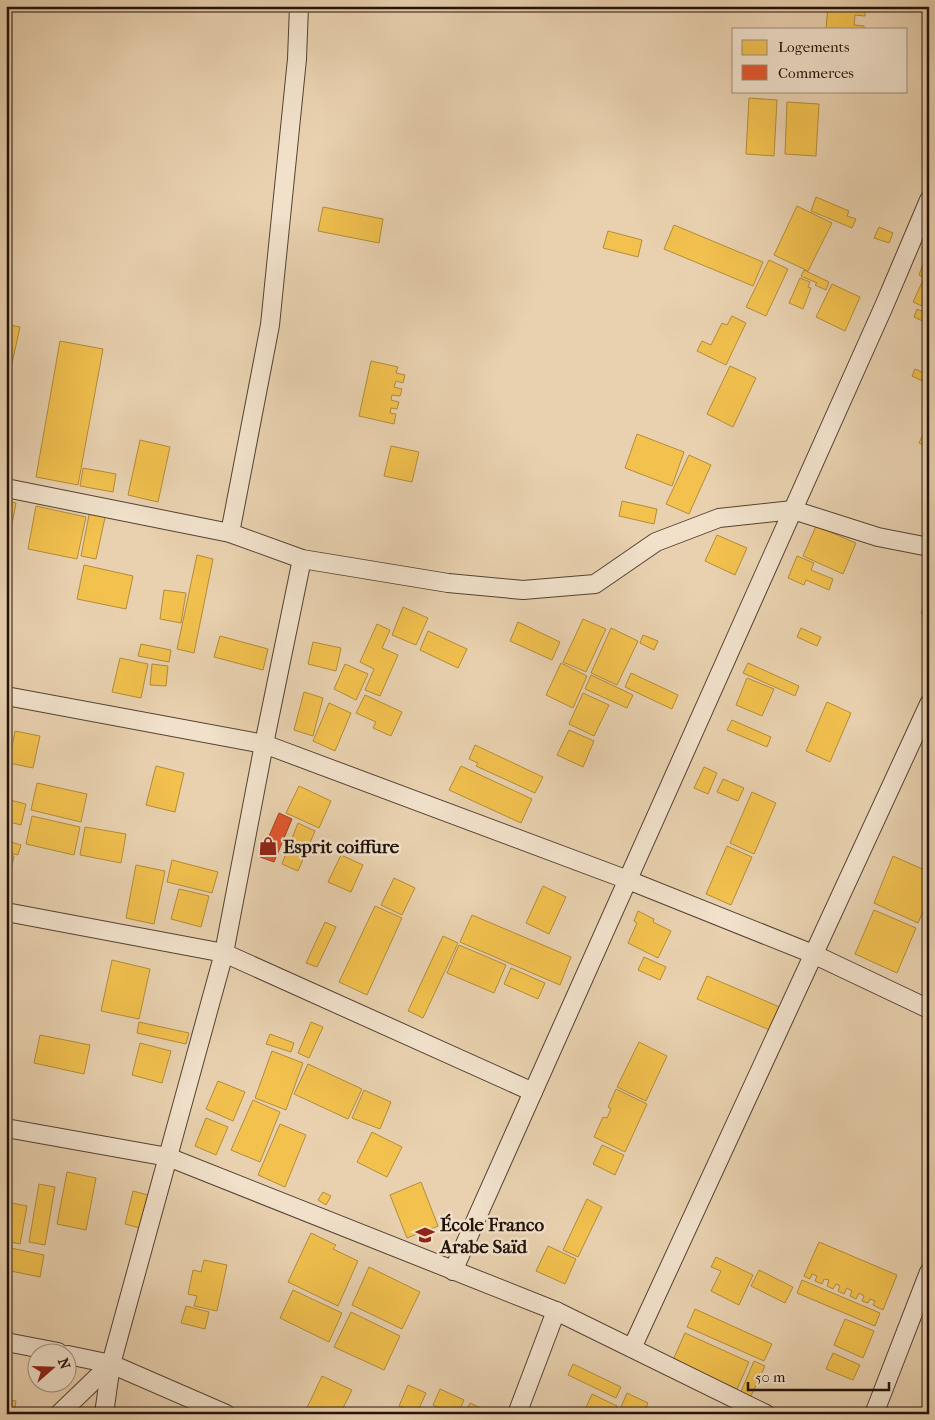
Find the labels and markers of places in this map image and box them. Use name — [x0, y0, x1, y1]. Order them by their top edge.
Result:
shop icon: Esprit coiffure — [257, 835, 279, 857]
place label: Esprit coiffure — [283, 836, 400, 858]
place label: École Franco Arabe Saïd — [439, 1213, 544, 1258]
school or university icon: École Franco Arabe Saïd — [414, 1224, 436, 1246]

